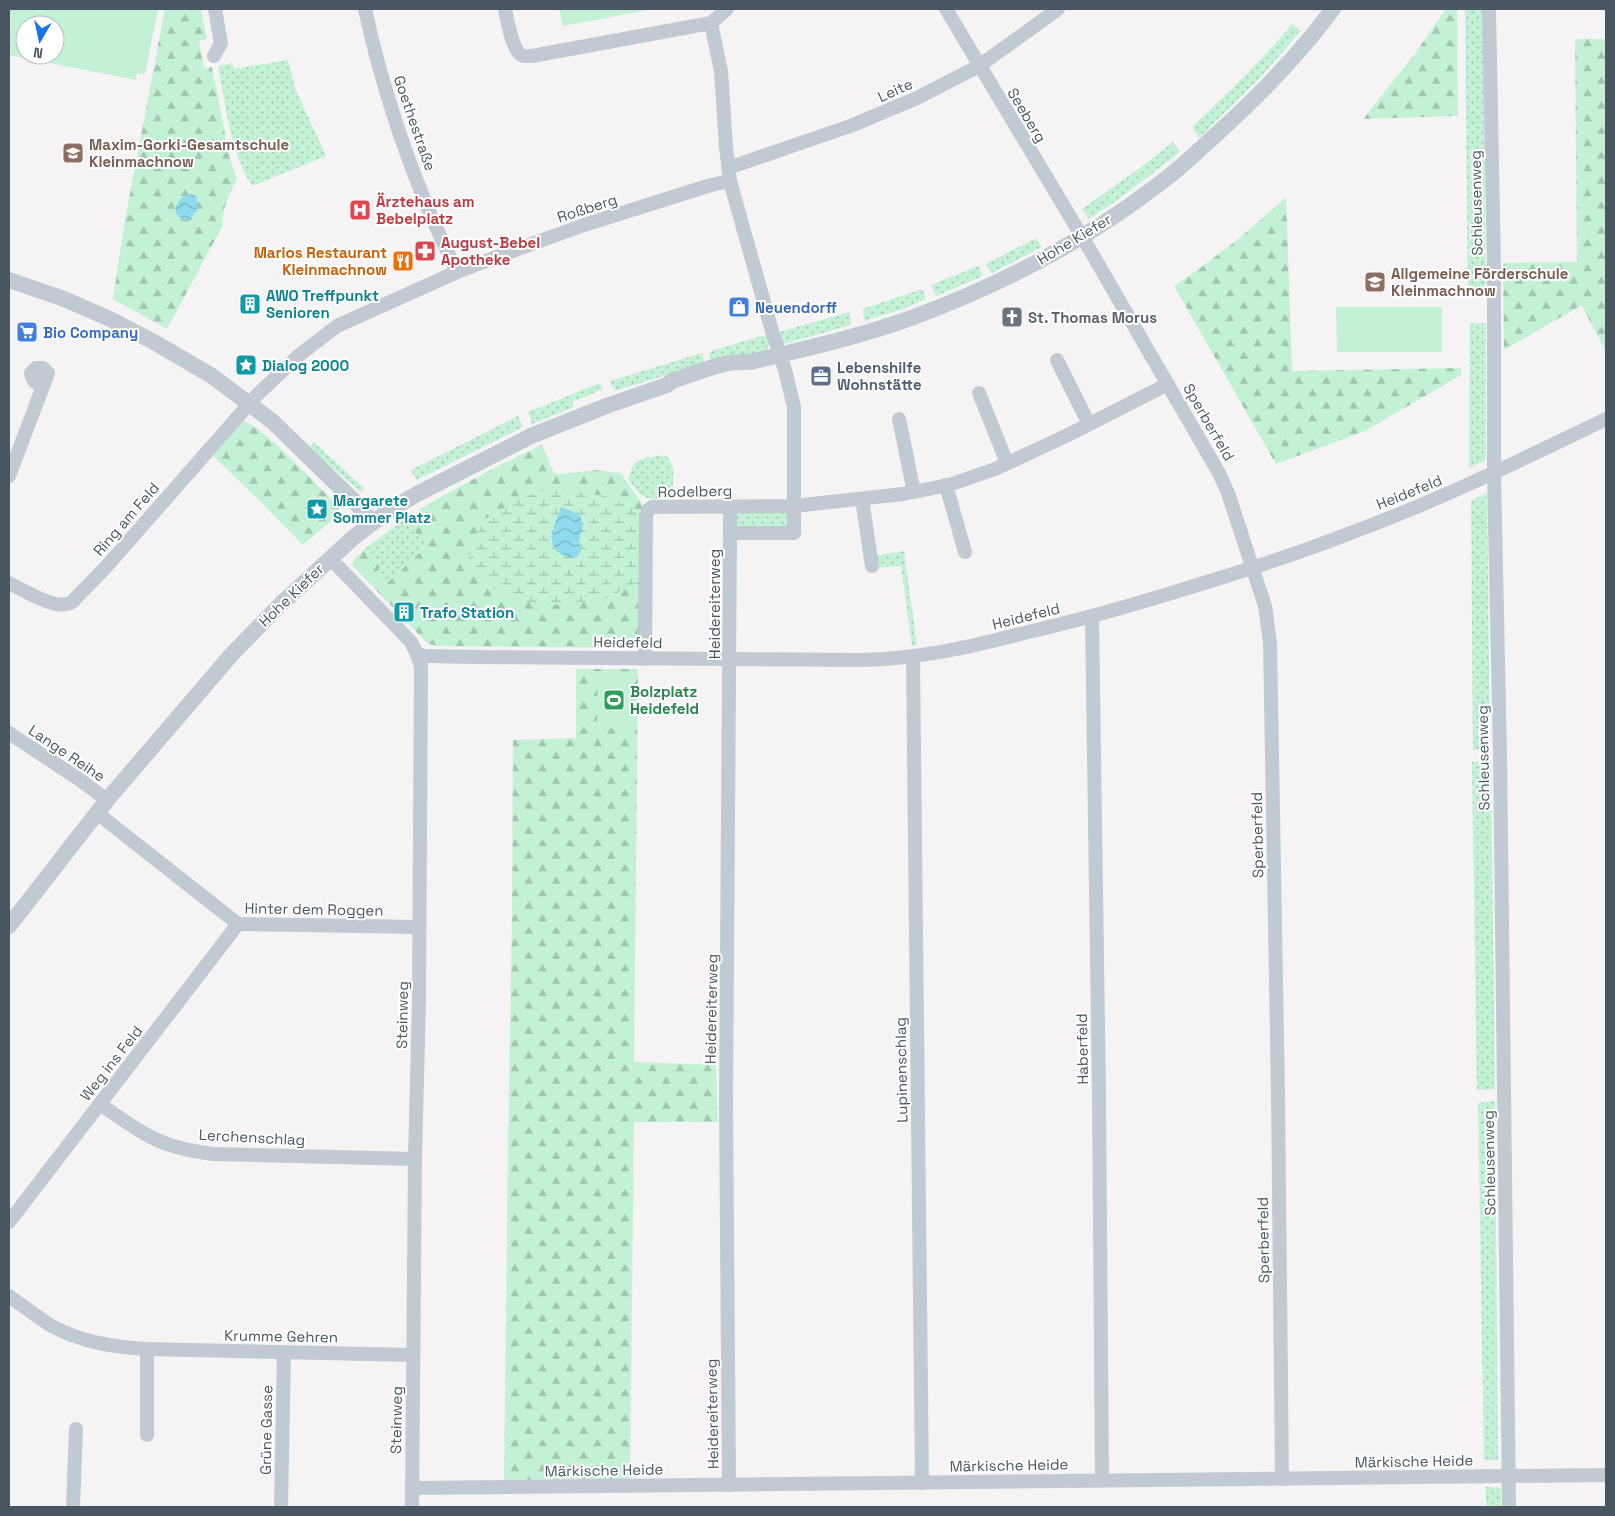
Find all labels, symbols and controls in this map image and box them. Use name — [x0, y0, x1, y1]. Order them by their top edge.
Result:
north arrow — [15, 15, 65, 65]
text: N — [32, 43, 44, 62]
street label: Goethestraße — [390, 73, 440, 173]
street label: Leite — [875, 74, 916, 106]
street label: Seeberg — [1003, 84, 1051, 146]
place label: Maxim-Gorki-Gesamtschule Kleinmachnow — [89, 135, 290, 171]
school or university icon: Maxim-Gorki-Gesamtschule Kleinmachnow — [61, 141, 85, 165]
street label: Schleusenweg — [1466, 150, 1486, 256]
street label: Roßberg — [555, 189, 619, 227]
place label: Ärztehaus am Bebelplatz — [376, 192, 475, 228]
hospital icon: Ärztehaus am Bebelplatz — [348, 198, 372, 222]
street label: Hohe Kiefer — [1033, 209, 1115, 269]
place label: August-Bebel Apotheke — [441, 233, 540, 269]
pharmacy icon: August-Bebel Apotheke — [413, 239, 437, 263]
place label: Marios Restaurant Kleinmachnow — [254, 243, 387, 279]
restaurant icon: Marios Restaurant Kleinmachnow — [391, 249, 415, 273]
place label: Allgemeine Förderschule Kleinmachnow — [1391, 264, 1569, 300]
school or university icon: Allgemeine Förderschule Kleinmachnow — [1363, 270, 1387, 294]
place label: AWO Treffpunkt Senioren — [266, 286, 379, 322]
building icon: AWO Treffpunkt Senioren — [238, 292, 262, 316]
shop icon: Neuendorff — [727, 295, 751, 319]
place label: Neuendorff — [755, 298, 838, 317]
church icon: St. Thomas Morus — [1000, 305, 1024, 329]
place label: St. Thomas Morus — [1028, 308, 1157, 327]
supermarket icon: Bio Company — [15, 320, 39, 344]
place label: Bio Company — [43, 323, 138, 342]
place icon: Dialog 2000 — [234, 353, 258, 377]
place label: Dialog 2000 — [262, 356, 349, 375]
place label: Lebenshilfe Wohnstätte — [837, 358, 922, 394]
office icon: Lebenshilfe Wohnstätte — [809, 364, 833, 388]
street label: Sperberfeld — [1179, 380, 1239, 464]
street label: Heidefeld — [1373, 470, 1445, 514]
street label: Ring am Feld — [89, 478, 163, 560]
street label: Rodelberg — [658, 481, 732, 501]
place label: Margarete Sommer Platz — [333, 491, 431, 527]
place icon: Margarete Sommer Platz — [305, 497, 329, 521]
street label: Heidereiterweg — [705, 549, 724, 659]
street label: Hohe Kiefer — [254, 559, 328, 631]
street label: Heidefeld — [990, 598, 1062, 634]
building icon: Trafo Station — [392, 600, 416, 624]
place label: Trafo Station — [420, 603, 514, 622]
street label: Heidefeld — [593, 632, 663, 652]
place label: Bolzplatz Heidefeld — [630, 682, 699, 718]
sports icon: Bolzplatz Heidefeld — [602, 688, 626, 712]
street label: Schleusenweg — [1473, 705, 1493, 811]
street label: Lange Reihe — [25, 720, 109, 786]
street label: Sperberfeld — [1247, 792, 1267, 878]
street label: Hinter dem Roggen — [244, 898, 384, 920]
street label: Heidereiterweg — [701, 954, 721, 1064]
street label: Steinweg — [392, 981, 412, 1049]
street label: Haberfeld — [1072, 1013, 1092, 1085]
street label: Lupinenschlag — [891, 1017, 911, 1123]
street label: Weg ins Feld — [76, 1022, 146, 1104]
street label: Schleusenweg — [1479, 1110, 1499, 1216]
street label: Lerchenschlag — [198, 1125, 306, 1149]
street label: Sperberfeld — [1253, 1197, 1273, 1283]
street label: Krumme Gehren — [224, 1326, 338, 1346]
street label: Heidereiterweg — [702, 1359, 722, 1469]
street label: Grüne Gasse — [256, 1385, 276, 1475]
street label: Steinweg — [386, 1386, 406, 1454]
street label: Märkische Heide — [1354, 1450, 1474, 1472]
street label: Märkische Heide — [949, 1454, 1069, 1476]
street label: Märkische Heide — [544, 1459, 664, 1481]

